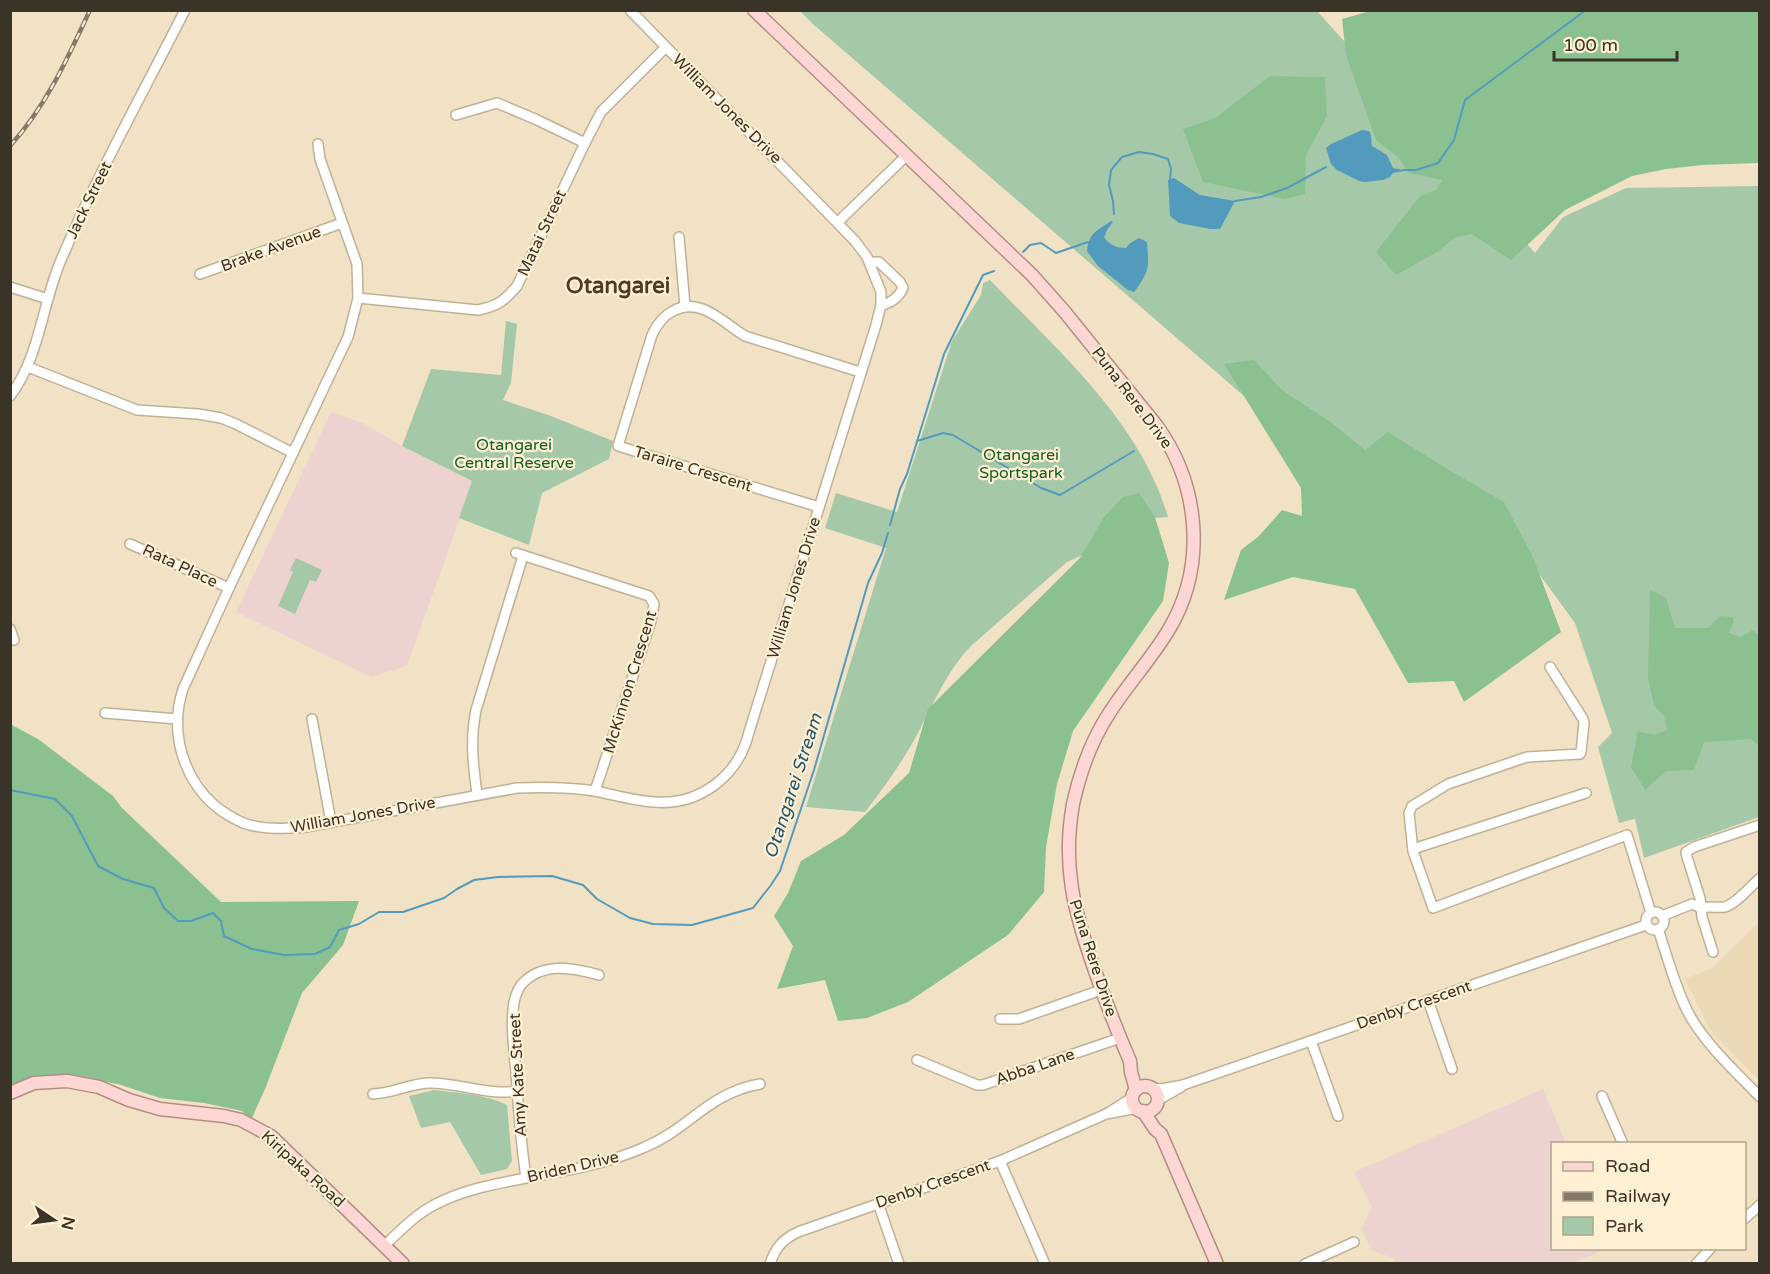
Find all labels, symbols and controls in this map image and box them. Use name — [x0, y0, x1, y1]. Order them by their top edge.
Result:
scale bar — [1554, 24, 1677, 62]
text: 100 m — [1563, 34, 1618, 56]
street label: William Jones Drive — [668, 50, 786, 168]
street label: Jack Street — [62, 158, 116, 242]
street label: Matai Street — [513, 187, 571, 279]
street label: Brake Avenue — [218, 222, 324, 276]
district label: Otangarei — [566, 273, 670, 299]
street label: Puna Rere Drive — [1087, 343, 1177, 453]
park label: Otangarei Central Reserve — [454, 435, 574, 473]
street label: Taraire Crescent — [632, 442, 754, 496]
park label: Otangarei Sportspark — [979, 445, 1063, 483]
street label: William Jones Drive — [763, 515, 825, 661]
street label: Rata Place — [139, 540, 221, 592]
street label: McKinnon Crescent — [599, 608, 661, 756]
water label: Otangarei Stream — [759, 710, 827, 861]
street label: William Jones Drive — [289, 792, 437, 838]
street label: Puna Rere Drive — [1065, 897, 1121, 1019]
street label: Denby Crescent — [1354, 976, 1474, 1034]
street label: Amy Kate Street — [505, 1013, 531, 1137]
street label: Abba Lane — [993, 1044, 1077, 1090]
street label: Kiripaka Road — [257, 1126, 349, 1212]
legend — [1551, 1142, 1746, 1250]
street label: Briden Drive — [525, 1147, 621, 1187]
street label: Denby Crescent — [873, 1155, 993, 1213]
text: Road — [1605, 1155, 1650, 1177]
text: Railway — [1605, 1185, 1671, 1207]
north arrow — [24, 1190, 84, 1250]
text: N — [56, 1215, 79, 1232]
text: Park — [1605, 1215, 1644, 1237]

